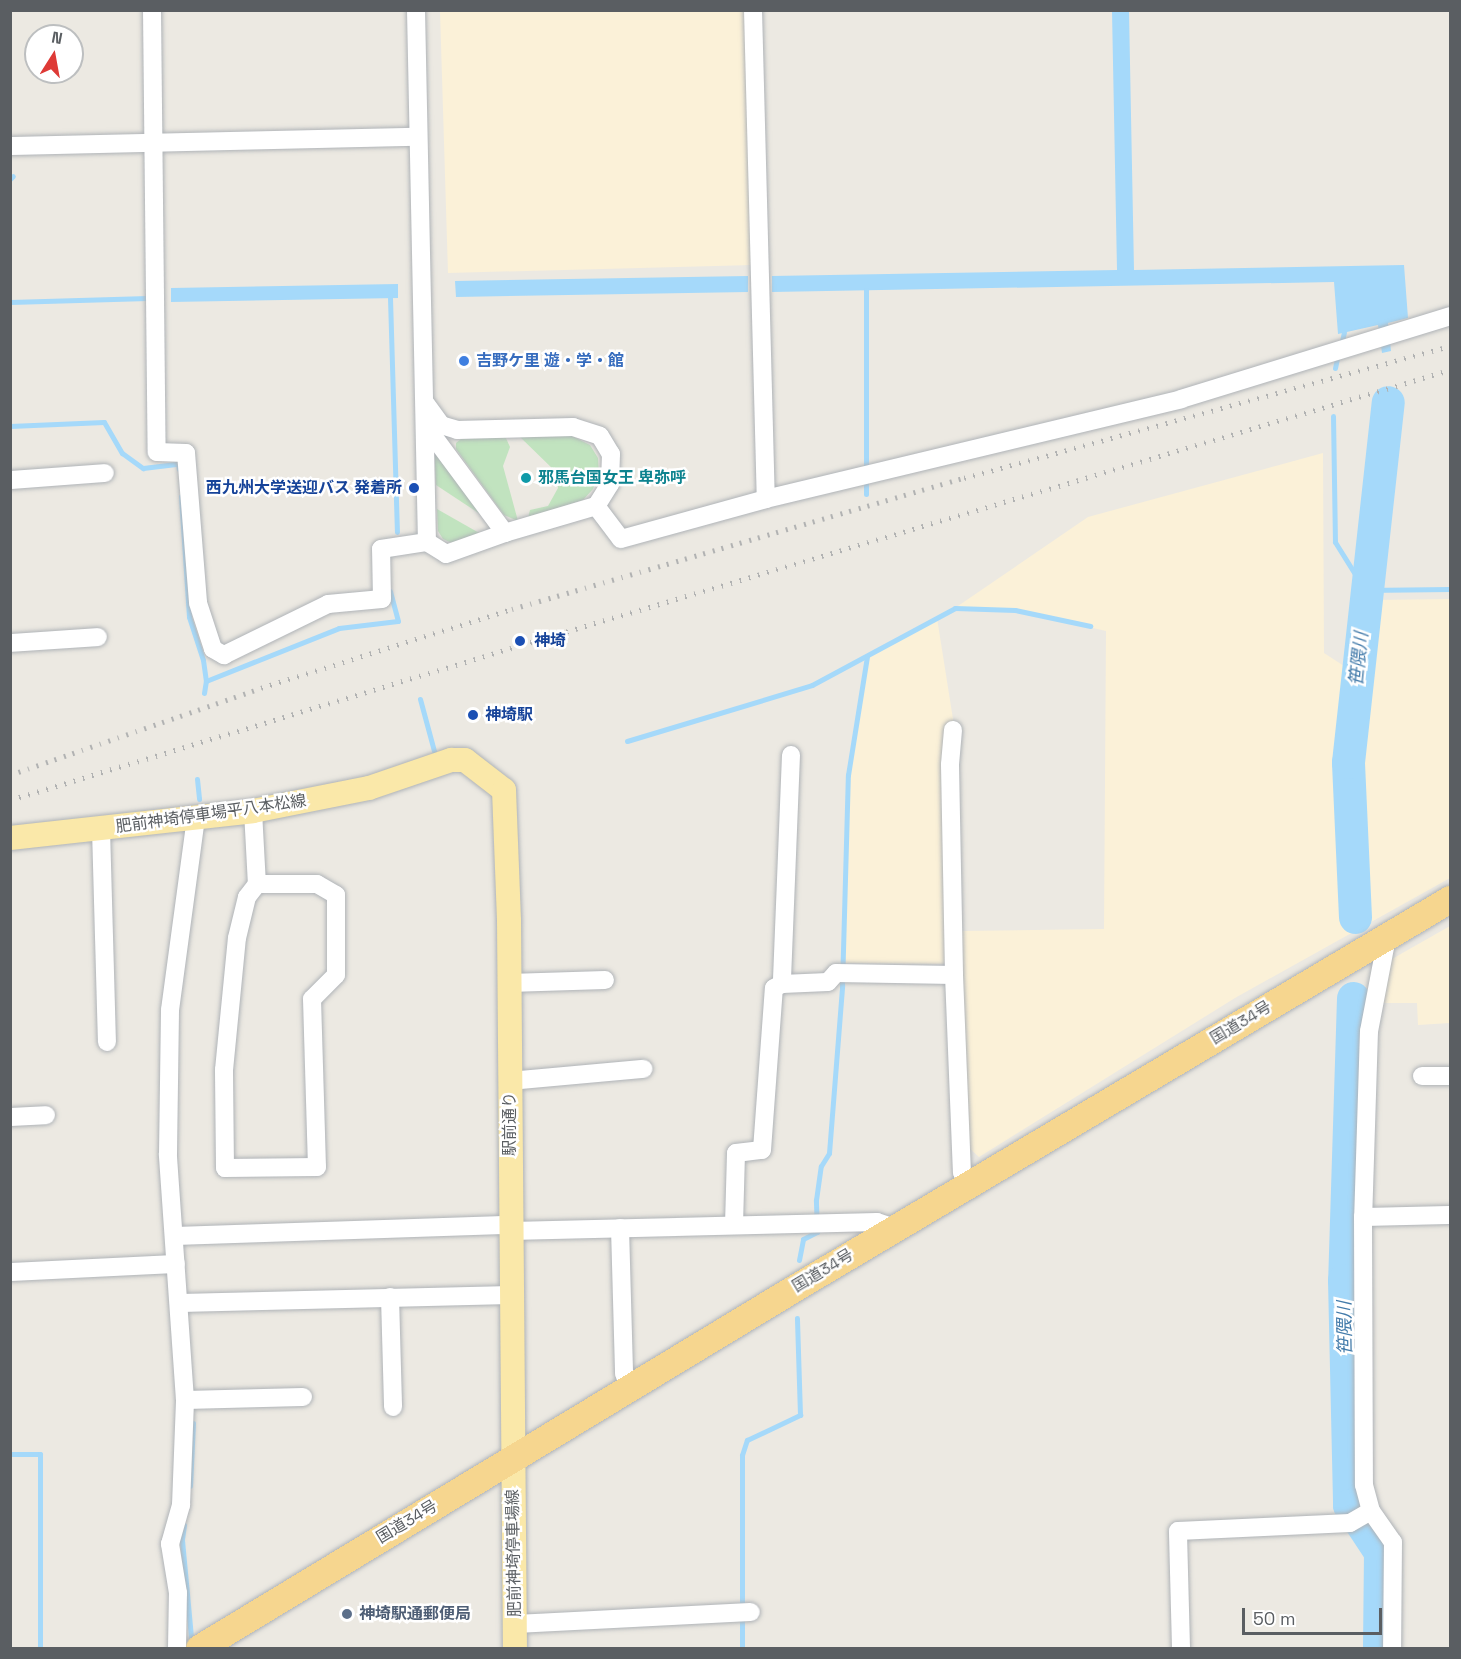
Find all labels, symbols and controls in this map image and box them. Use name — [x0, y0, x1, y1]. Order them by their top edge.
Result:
north arrow — [24, 24, 84, 84]
text: N — [50, 26, 64, 49]
place label: 吉野ケ里 遊・学・館 — [476, 351, 624, 371]
marker: 吉野ケ里 遊・学・館 — [457, 354, 471, 368]
place label: 邪馬台国女王 卑弥呼 — [538, 468, 686, 488]
marker: 邪馬台国女王 卑弥呼 — [519, 471, 533, 485]
place label: 西九州大学送迎バス 発着所 — [206, 478, 402, 498]
marker: 西九州大学送迎バス 発着所 — [407, 481, 421, 495]
place label: 神埼 — [534, 631, 566, 651]
water label: 笹隈川 — [1345, 631, 1373, 687]
marker: 神埼 — [511, 632, 529, 650]
place label: 神埼駅 — [485, 705, 533, 725]
marker: 神埼駅 — [466, 708, 480, 722]
street label: 肥前神埼停車場平八本松線 — [115, 791, 307, 837]
street label: 国道34号 — [1207, 997, 1275, 1049]
street label: 駅前通り — [500, 1092, 520, 1156]
street label: 国道34号 — [789, 1245, 857, 1297]
water label: 笹隈川 — [1334, 1301, 1356, 1355]
street label: 肥前神埼停車場線 — [503, 1489, 525, 1617]
street label: 国道34号 — [373, 1496, 441, 1548]
scale bar — [1245, 1596, 1384, 1634]
place label: 神埼駅通郵便局 — [359, 1604, 471, 1624]
marker: 神埼駅通郵便局 — [340, 1607, 354, 1621]
text: 50 m — [1253, 1607, 1295, 1630]

